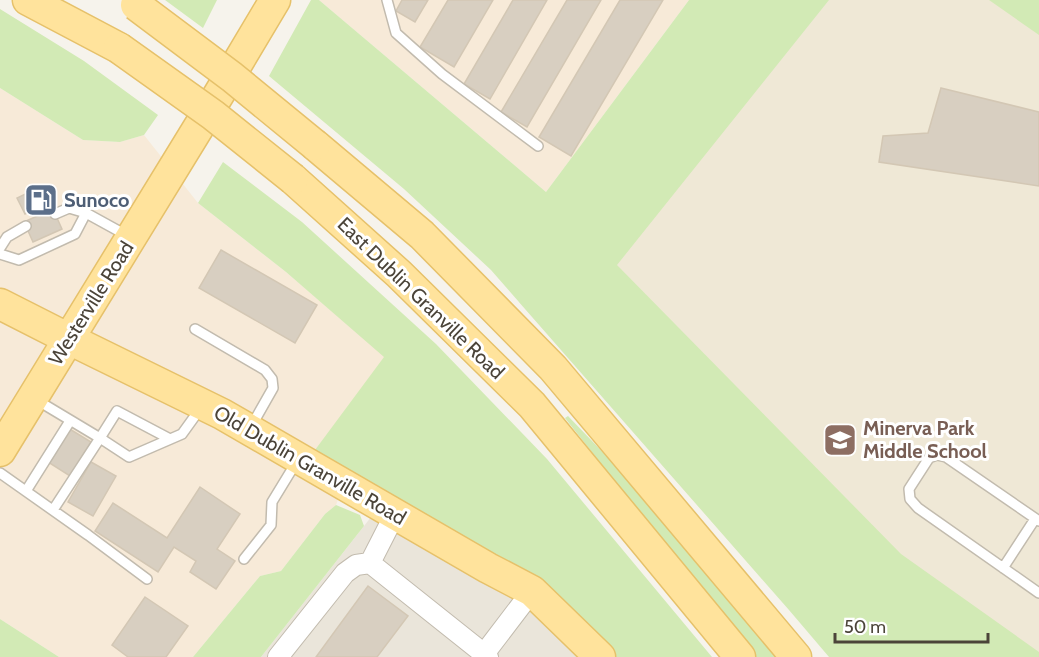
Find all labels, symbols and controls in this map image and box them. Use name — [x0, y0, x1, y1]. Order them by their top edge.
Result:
fuel station icon: Sunoco — [23, 182, 59, 218]
place label: Sunoco — [64, 188, 129, 212]
street label: East Dublin Granville Road — [333, 212, 509, 384]
street label: Westerville Road — [43, 237, 139, 369]
street label: Old Dublin Granville Road — [210, 400, 410, 530]
place label: Minerva Park Middle School — [863, 416, 987, 463]
school or university icon: Minerva Park Middle School — [822, 422, 858, 458]
scale bar — [835, 606, 988, 644]
text: 50 m — [844, 616, 886, 638]

